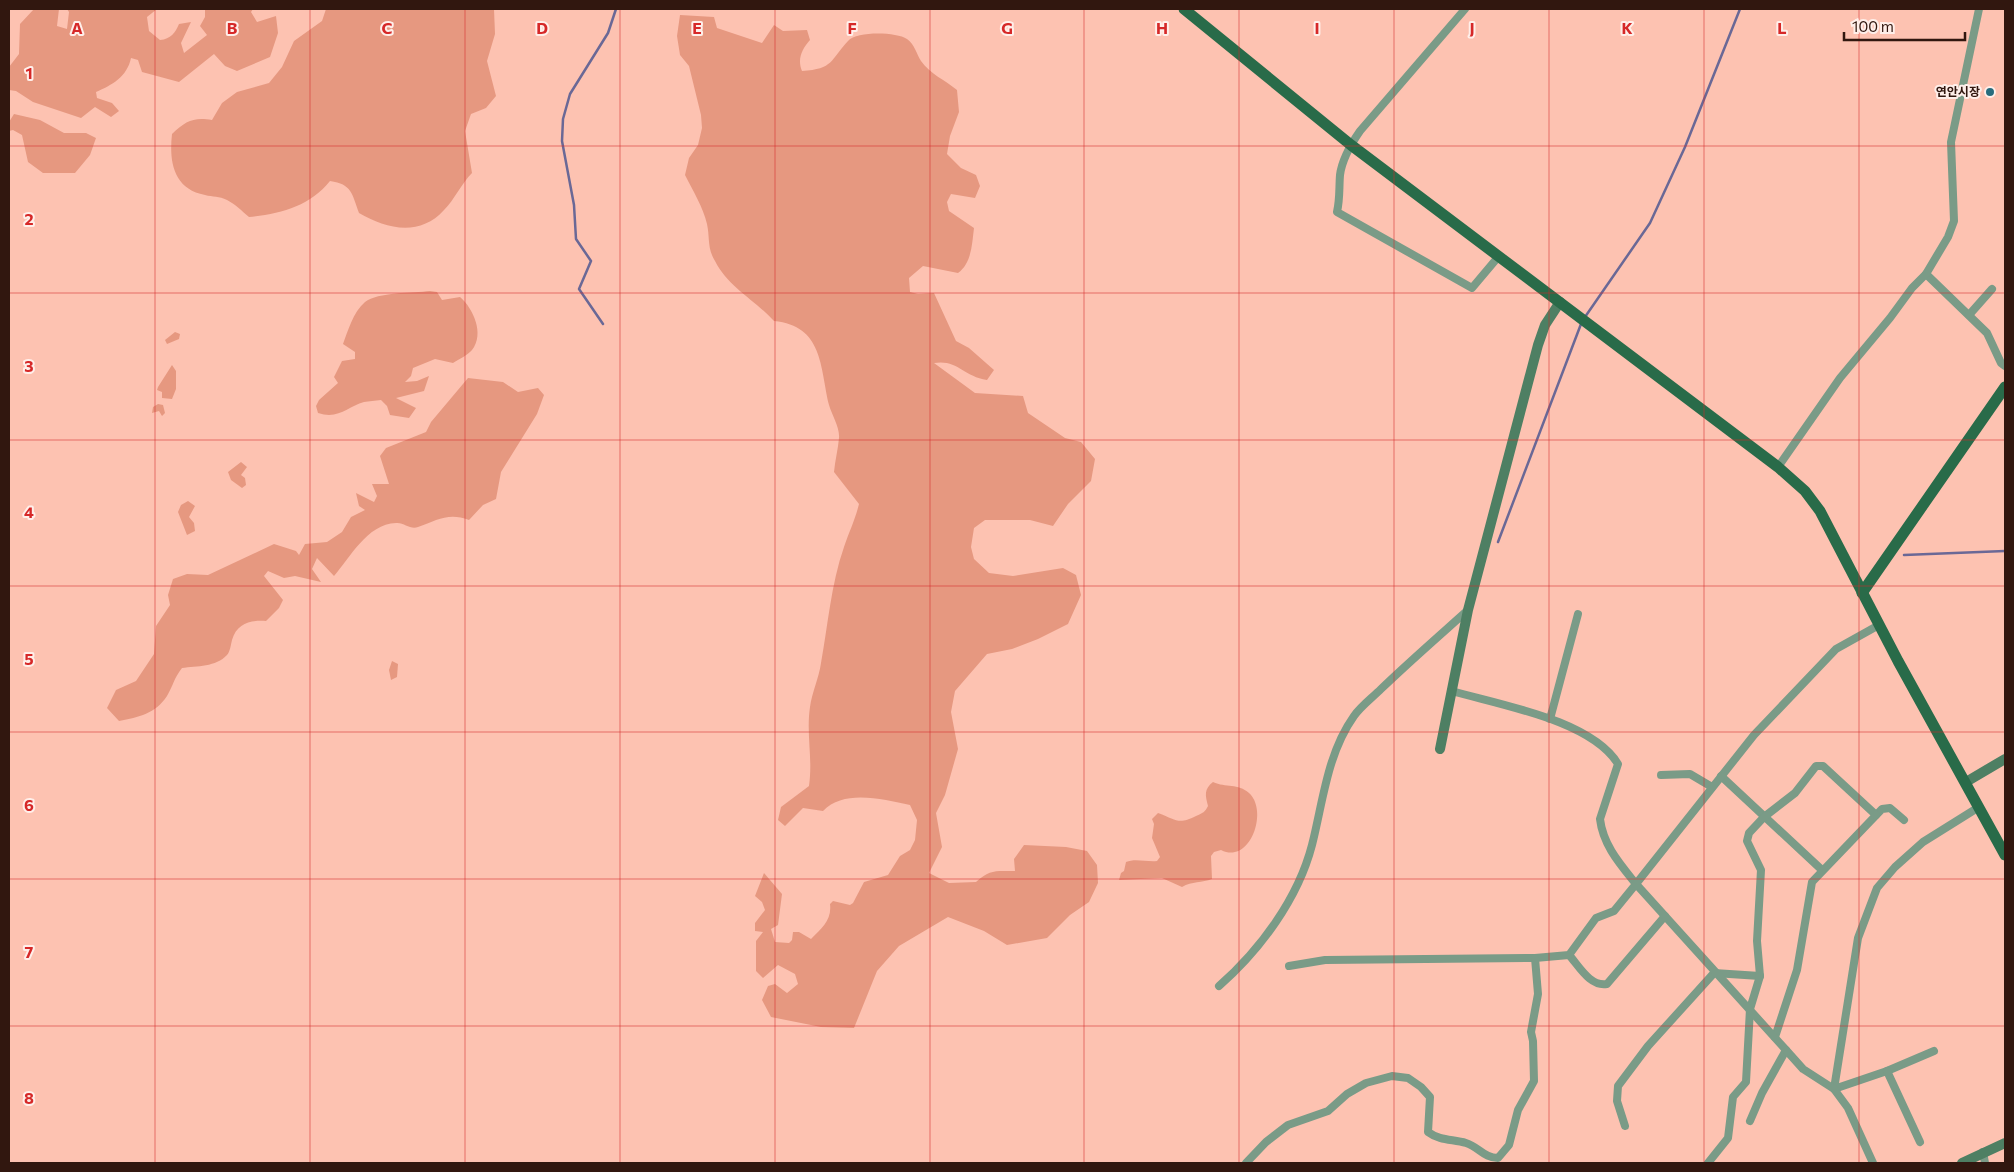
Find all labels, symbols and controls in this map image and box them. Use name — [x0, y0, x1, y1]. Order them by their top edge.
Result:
scale bar — [1844, 10, 1965, 42]
text: 100 m — [1852, 17, 1894, 35]
text: A — [71, 18, 83, 37]
text: B — [227, 18, 238, 37]
text: C — [382, 18, 393, 37]
text: D — [536, 18, 548, 37]
text: E — [692, 18, 702, 37]
text: F — [847, 18, 857, 37]
text: G — [1001, 18, 1013, 37]
text: H — [1156, 18, 1168, 37]
text: I — [1314, 18, 1320, 37]
text: J — [1469, 18, 1475, 37]
text: K — [1621, 18, 1633, 37]
text: L — [1777, 18, 1787, 37]
text: 1 — [25, 63, 33, 82]
place label: 연안시장 — [1936, 84, 1980, 98]
marker: 연안시장 — [1984, 86, 1996, 98]
text: 2 — [24, 209, 34, 228]
text: 3 — [24, 356, 34, 375]
text: 4 — [24, 502, 34, 521]
text: 5 — [24, 649, 34, 668]
text: 6 — [24, 795, 34, 814]
text: 7 — [25, 942, 34, 961]
text: 8 — [24, 1088, 34, 1107]

